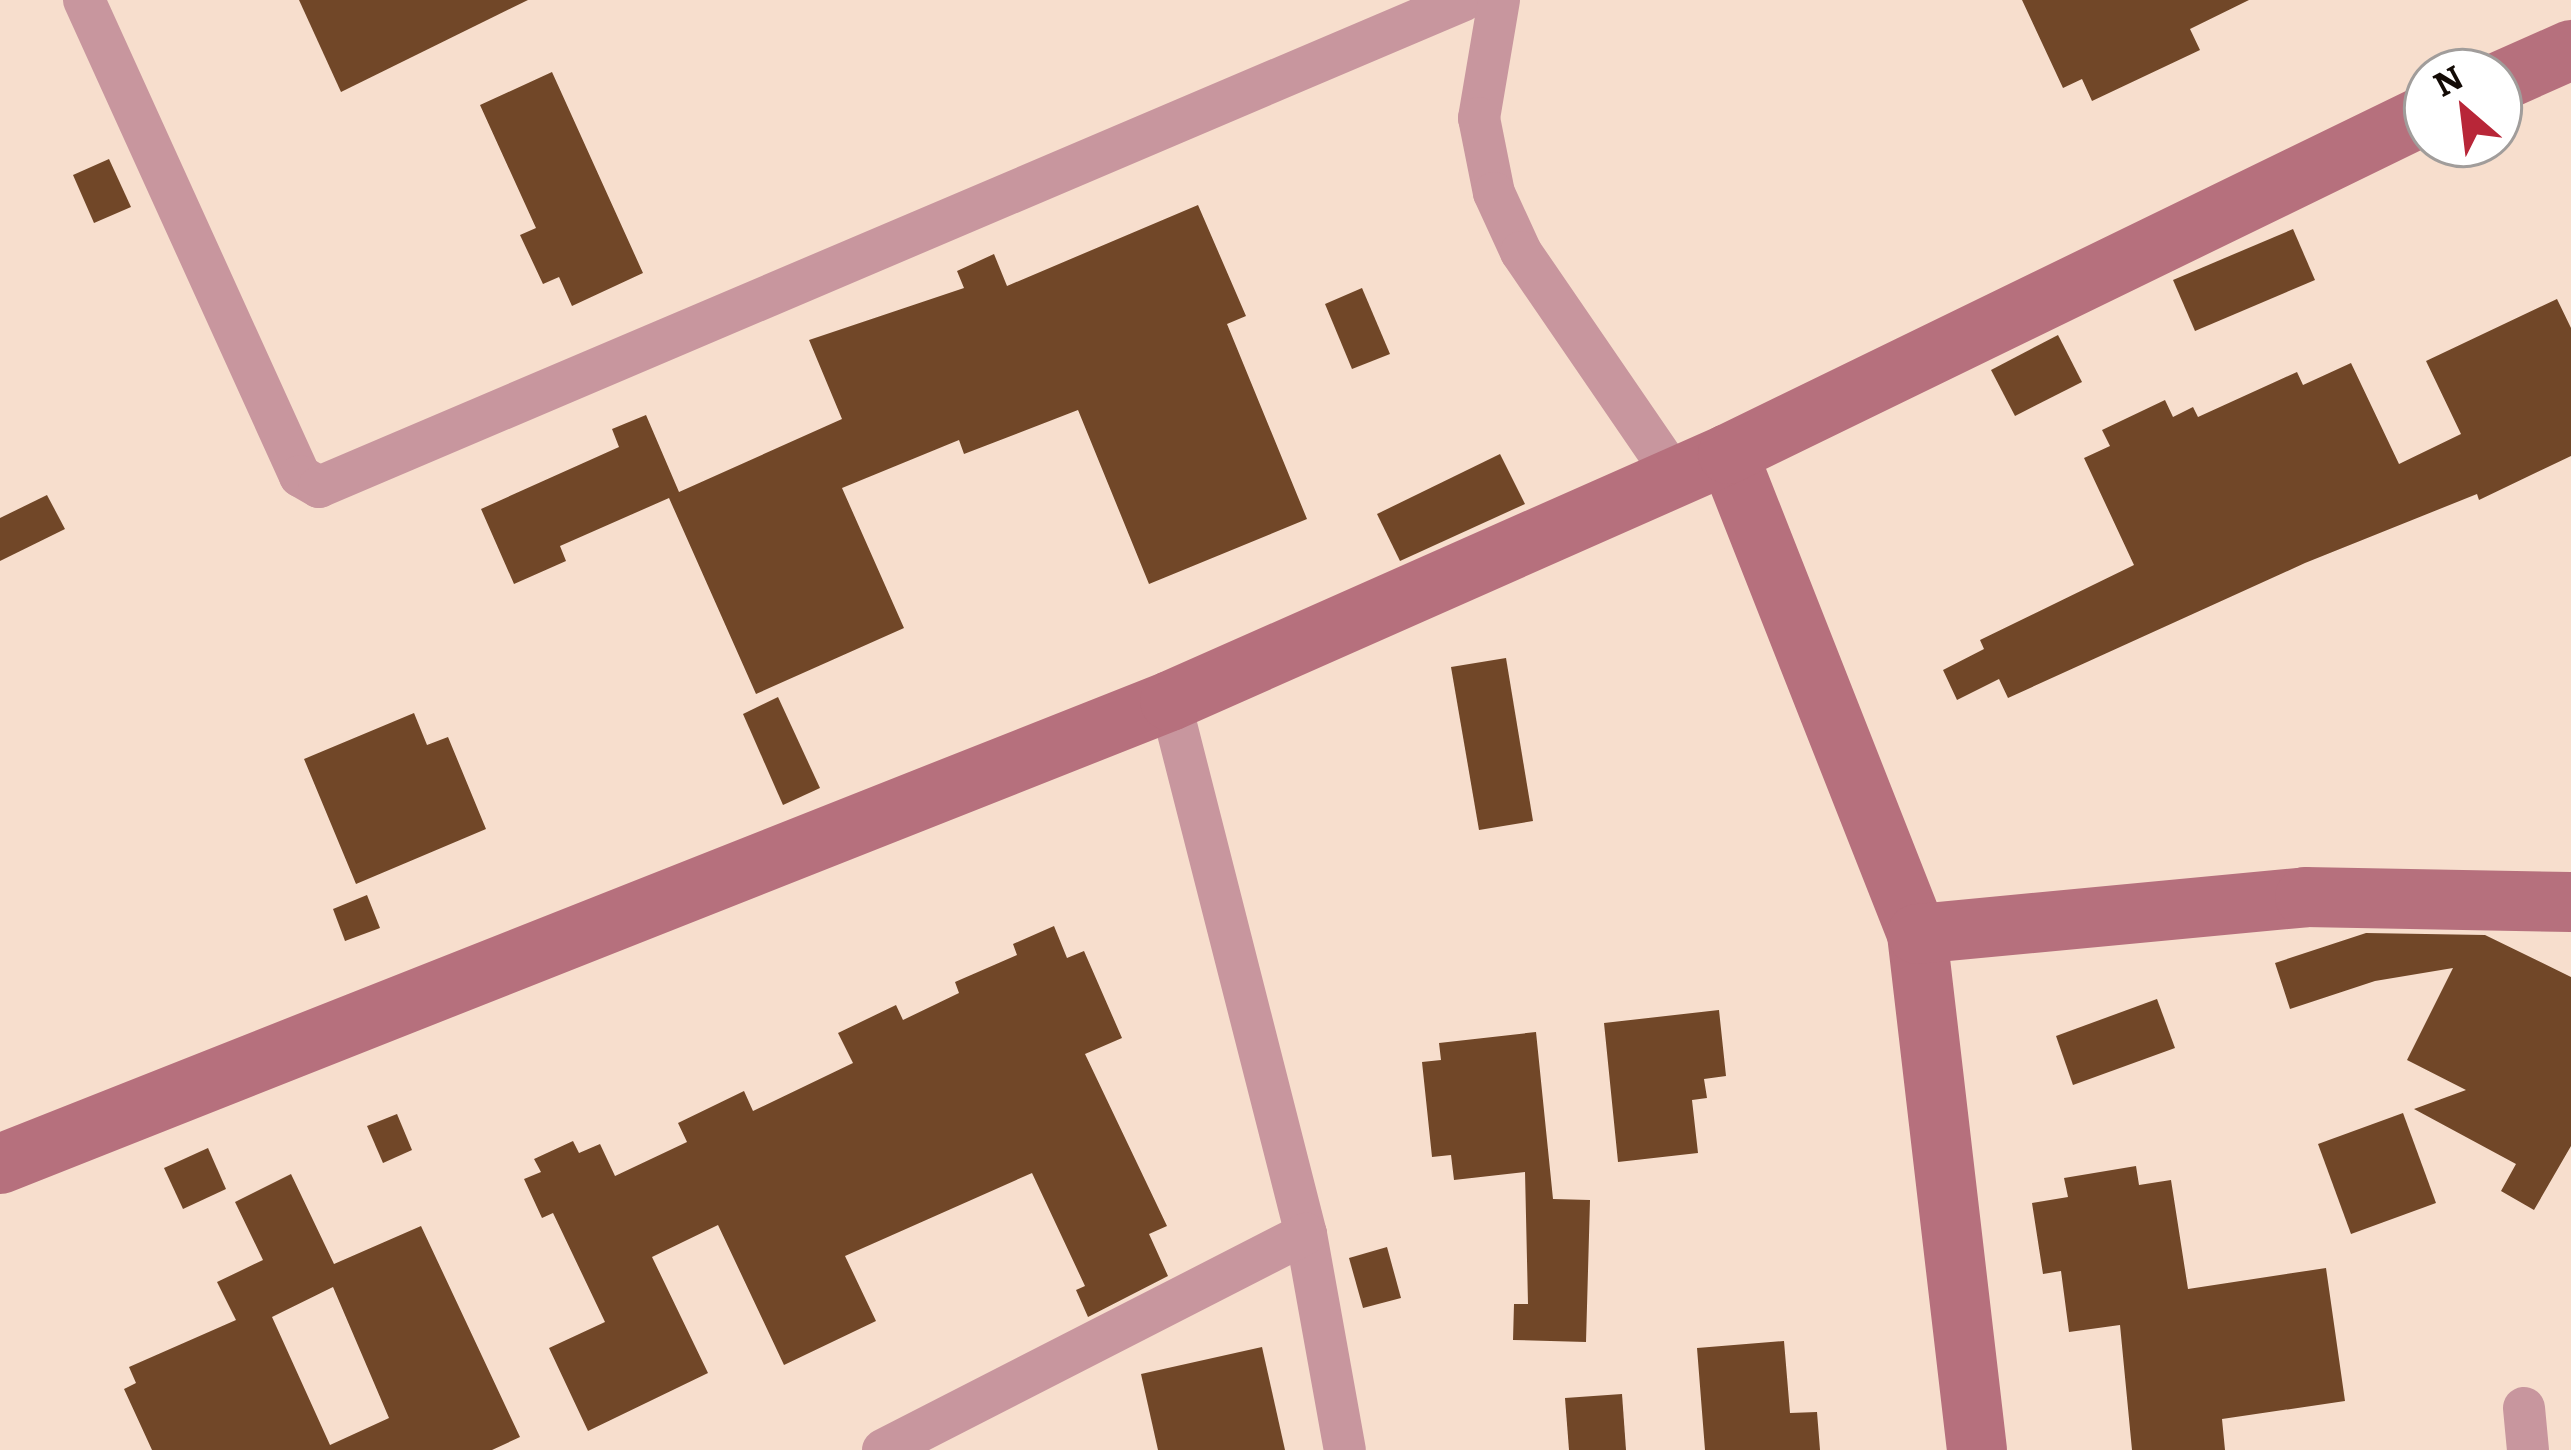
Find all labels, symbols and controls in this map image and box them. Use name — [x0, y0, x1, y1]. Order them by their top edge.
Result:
north arrow — [2403, 48, 2523, 168]
text: N — [2424, 50, 2471, 107]

